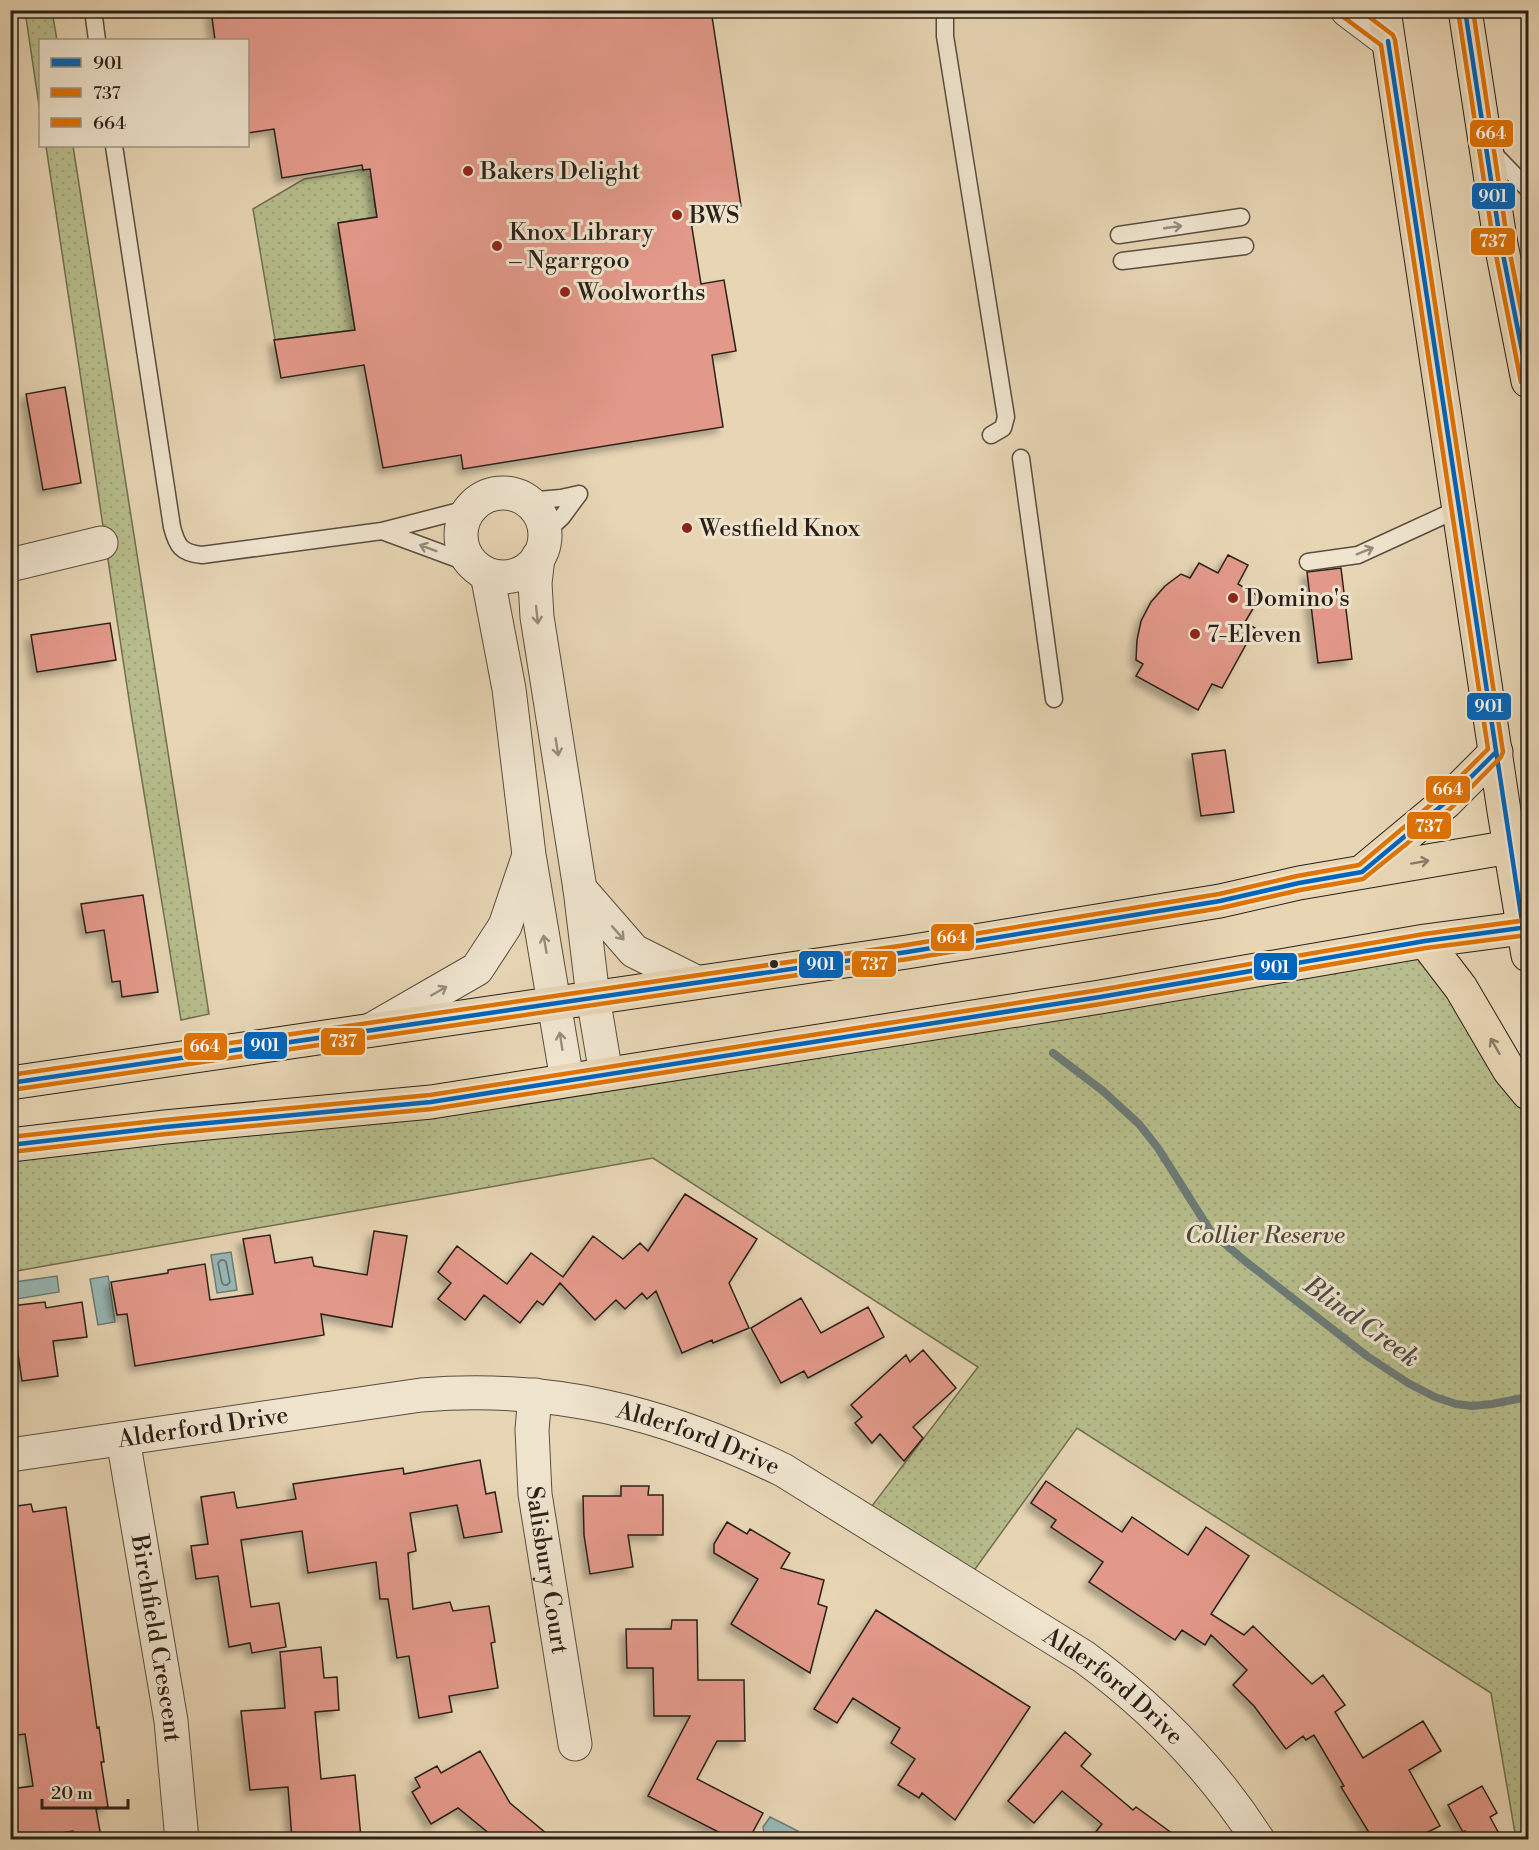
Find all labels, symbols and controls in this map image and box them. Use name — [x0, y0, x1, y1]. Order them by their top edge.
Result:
legend — [39, 39, 249, 147]
text: 901 — [93, 52, 123, 75]
text: 737 — [93, 82, 121, 105]
text: 664 — [93, 112, 126, 135]
line badge: 664 — [1469, 119, 1514, 148]
text: 664 — [1475, 124, 1507, 144]
place label: Bakers Delight — [479, 157, 641, 187]
marker: Bakers Delight — [461, 164, 475, 178]
line badge: 901 — [1471, 182, 1516, 210]
text: 901 — [1479, 187, 1508, 207]
place label: BWS — [688, 201, 740, 231]
marker: BWS — [670, 208, 684, 222]
place label: Knox Library – Ngarrgoo — [509, 218, 654, 276]
one-way arrow — [1162, 221, 1182, 232]
line badge: 737 — [1470, 227, 1516, 256]
text: 737 — [1479, 232, 1508, 252]
marker: Knox Library – Ngarrgoo — [490, 239, 504, 253]
place label: Woolworths — [576, 278, 706, 308]
marker: Woolworths — [558, 285, 572, 299]
place label: Westfield Knox — [698, 514, 861, 544]
marker: Westfield Knox — [680, 521, 694, 535]
one-way arrow — [419, 542, 438, 553]
one-way arrow — [1356, 545, 1374, 556]
place label: Domino's — [1245, 584, 1350, 614]
marker: Domino's — [1226, 591, 1240, 605]
one-way arrow — [532, 605, 543, 625]
place label: 7-Eleven — [1207, 620, 1302, 650]
marker: 7-Eleven — [1188, 627, 1202, 641]
line badge: 901 — [1466, 692, 1512, 721]
text: 901 — [1475, 697, 1504, 717]
one-way arrow — [552, 736, 563, 756]
line badge: 664 — [1425, 775, 1471, 804]
text: 664 — [1432, 780, 1464, 800]
line badge: 737 — [1406, 811, 1452, 840]
text: 737 — [1415, 817, 1444, 837]
one-way arrow — [1409, 856, 1429, 867]
line badge: 664 — [930, 923, 975, 952]
one-way arrow — [611, 925, 625, 940]
text: 664 — [936, 928, 968, 948]
one-way arrow — [539, 935, 550, 955]
line badge: 901 — [798, 950, 844, 979]
line badge: 737 — [851, 950, 897, 978]
line badge: 901 — [1253, 952, 1298, 981]
text: 901 — [807, 955, 836, 975]
text: 737 — [860, 955, 889, 975]
unlabelled marker — [768, 958, 780, 970]
text: 901 — [1261, 958, 1290, 978]
one-way arrow — [429, 985, 447, 996]
line badge: 737 — [320, 1027, 366, 1056]
line badge: 901 — [243, 1031, 288, 1060]
line badge: 664 — [183, 1032, 228, 1061]
text: 737 — [329, 1032, 358, 1052]
one-way arrow — [555, 1032, 566, 1051]
text: 901 — [251, 1036, 280, 1056]
text: 664 — [189, 1037, 221, 1057]
one-way arrow — [1488, 1038, 1500, 1055]
park label: Collier Reserve — [1185, 1221, 1345, 1251]
water label: Blind Creek — [1297, 1269, 1425, 1374]
street label: Alderford Drive — [612, 1395, 784, 1482]
street label: Alderford Drive — [115, 1401, 290, 1455]
street label: Salisbury Court — [519, 1485, 574, 1657]
street label: Birchfield Crescent — [123, 1531, 187, 1744]
street label: Alderford Drive — [1036, 1621, 1189, 1752]
scale bar — [42, 1772, 128, 1810]
text: 20 m — [51, 1782, 93, 1805]

